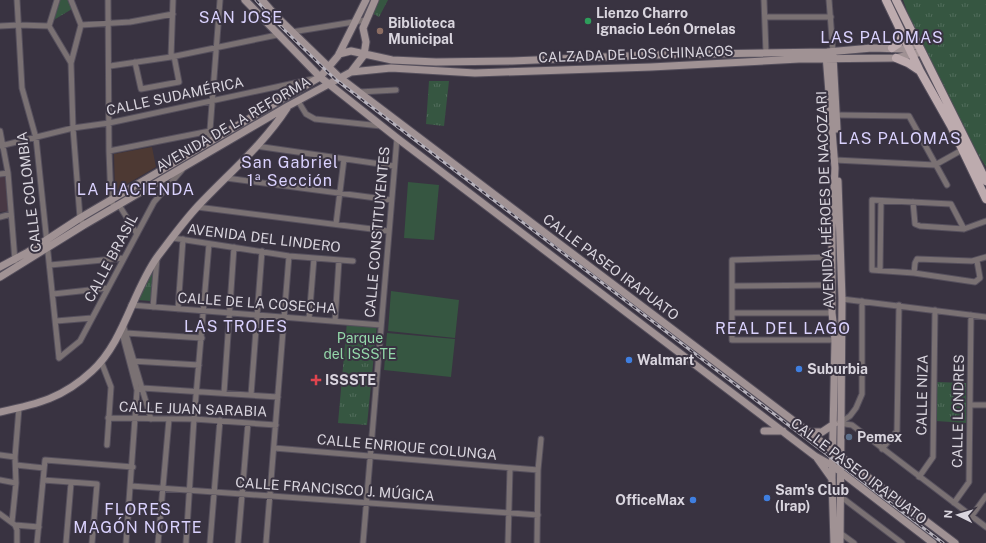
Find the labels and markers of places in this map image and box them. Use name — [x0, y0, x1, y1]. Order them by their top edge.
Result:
place label: Lienzo Charro Ignacio León Ornelas — [596, 5, 736, 37]
place label: Biblioteca Municipal — [388, 15, 455, 47]
marker: Lienzo Charro Ignacio León Ornelas — [583, 16, 593, 26]
marker: Biblioteca Municipal — [375, 26, 385, 36]
place label: Walmart — [637, 352, 694, 368]
marker: Walmart — [624, 355, 634, 365]
place label: Suburbia — [807, 361, 868, 377]
marker: Suburbia — [794, 364, 804, 374]
place label: ISSSTE — [325, 372, 376, 388]
marker: ISSSTE — [310, 374, 322, 386]
place label: Pemex — [857, 429, 902, 445]
marker: Pemex — [844, 432, 854, 442]
place label: Sam's Club (Irap) — [775, 482, 849, 514]
place label: OfficeMax — [615, 492, 685, 508]
marker: Sam's Club (Irap) — [762, 493, 772, 503]
marker: OfficeMax — [688, 495, 698, 505]

